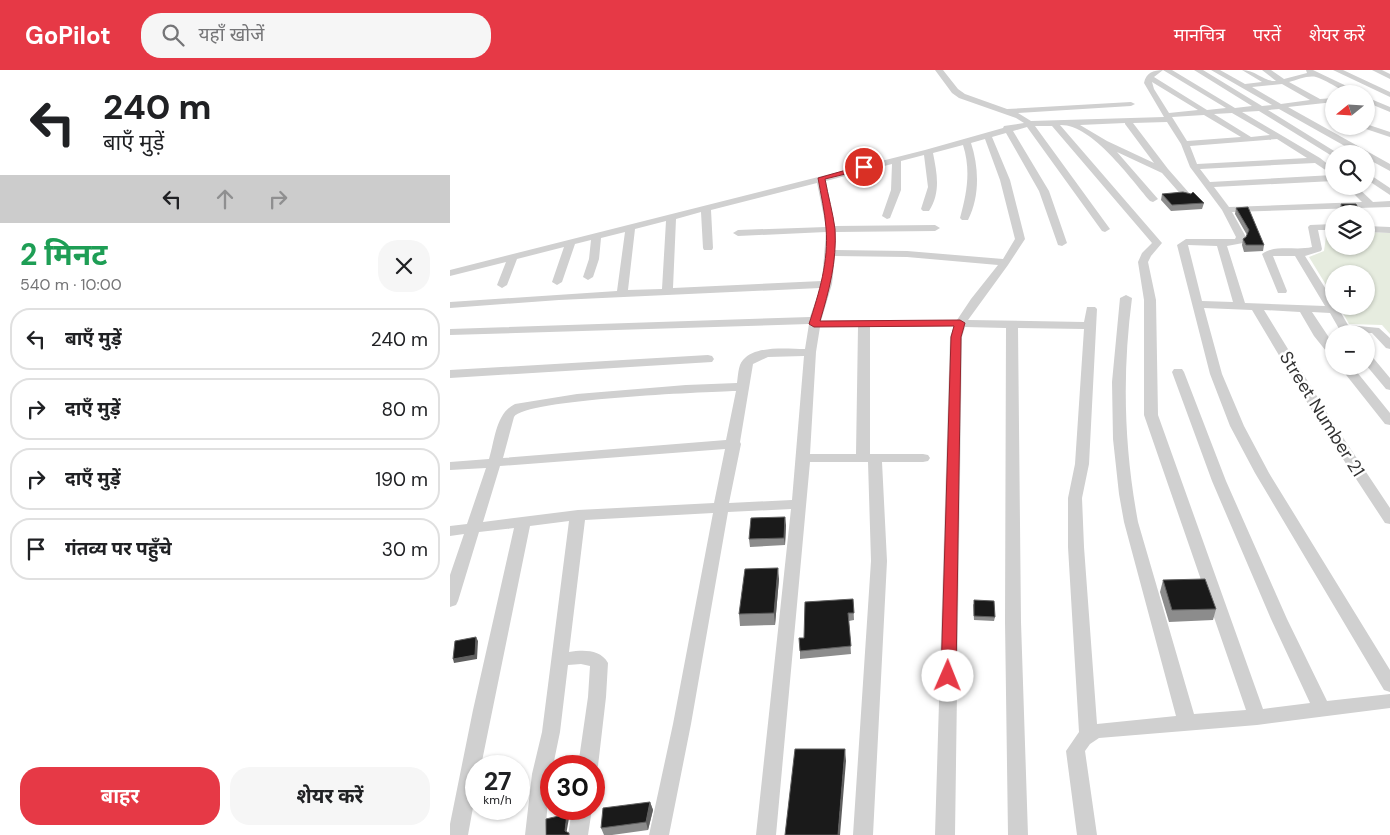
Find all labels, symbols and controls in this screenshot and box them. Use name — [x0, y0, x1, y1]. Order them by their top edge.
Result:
search box — [141, 13, 491, 58]
text: GoPilot — [25, 20, 111, 51]
icon: search — [159, 21, 187, 49]
text: यहाँ खोजें — [199, 22, 264, 47]
text: मानचित्र — [1174, 23, 1225, 47]
text: परतें — [1253, 23, 1281, 47]
text: शेयर करें — [1309, 23, 1365, 47]
text: 240 m — [103, 84, 212, 130]
north arrow — [1325, 85, 1375, 135]
map controls — [1325, 85, 1375, 375]
icon: left — [20, 90, 85, 155]
text: बाएँ मुड़ें — [103, 128, 164, 157]
button: search — [1325, 145, 1375, 195]
pin — [843, 146, 885, 188]
icon: arrive — [850, 153, 878, 181]
icon: left — [158, 185, 186, 213]
icon: ahead — [211, 185, 239, 213]
icon: right — [264, 185, 292, 213]
button: layers — [1325, 205, 1375, 255]
text: 2 मिनट — [20, 235, 107, 274]
button: close — [378, 240, 430, 292]
button: + — [1325, 265, 1375, 315]
text: 540 m · 10:00 — [20, 274, 122, 295]
icon: left — [22, 325, 50, 353]
button: − — [1325, 325, 1375, 375]
text: बाएँ मुड़ें — [65, 326, 122, 351]
text: 240 m — [371, 327, 428, 352]
street label: Street Number 21 — [1274, 347, 1370, 481]
icon: right — [22, 395, 50, 423]
text: दाएँ मुड़ें — [65, 396, 120, 421]
text: 80 m — [381, 397, 428, 422]
icon: right — [22, 465, 50, 493]
text: दाएँ मुड़ें — [65, 466, 120, 491]
text: 190 m — [375, 467, 428, 492]
icon: arrive — [22, 535, 50, 563]
text: गंतव्य पर पहुँचे — [65, 536, 172, 561]
text: 30 m — [382, 537, 428, 562]
position arrow — [921, 649, 973, 701]
speed limit sign: 30 — [540, 755, 605, 820]
text: 27 — [484, 765, 511, 798]
button: बाहर — [20, 767, 220, 825]
button: शेयर करें — [230, 767, 430, 825]
text: km/h — [483, 792, 512, 808]

